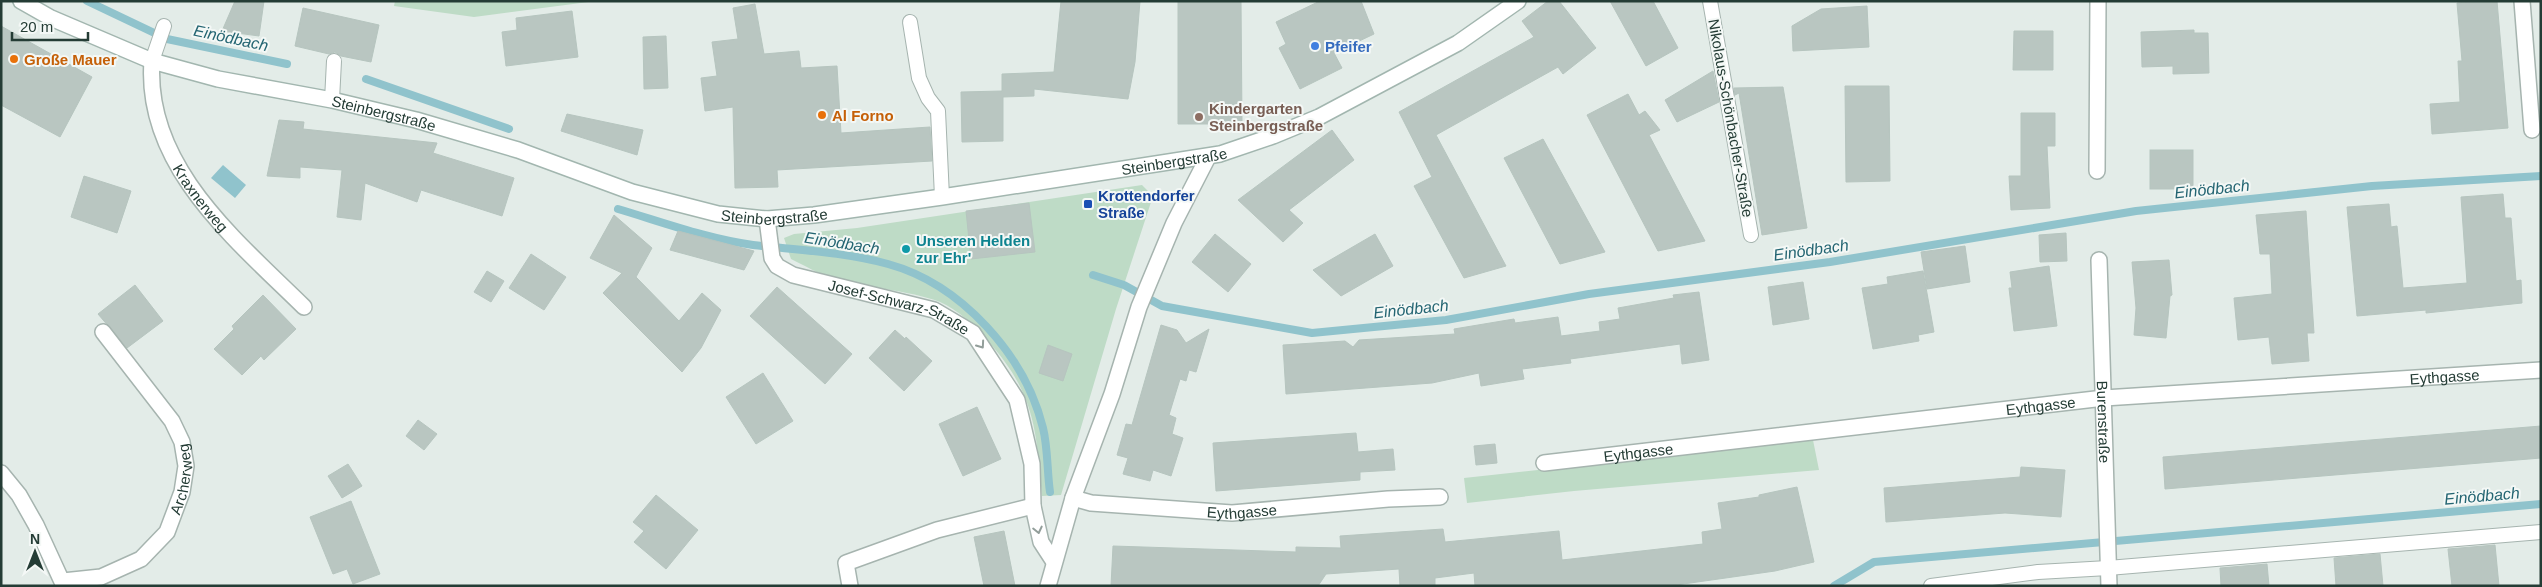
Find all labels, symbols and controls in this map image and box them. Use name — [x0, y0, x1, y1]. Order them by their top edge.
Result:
scale bar — [12, 10, 89, 42]
text: 20 m — [20, 18, 53, 35]
street label: Nikolaus-Schönbacher-Straße — [1705, 18, 1757, 218]
water label: Einödbach — [192, 22, 270, 54]
place label: Pfeifer — [1325, 38, 1372, 55]
marker: Pfeifer — [1309, 40, 1321, 52]
place label: Große Mauer — [24, 51, 117, 68]
marker: Große Mauer — [8, 53, 20, 65]
street label: Steinbergstraße — [330, 92, 438, 134]
place label: Kindergarten Steinbergstraße — [1209, 100, 1323, 134]
place label: Al Forno — [832, 107, 894, 124]
marker: Al Forno — [816, 109, 828, 121]
marker: Kindergarten Steinbergstraße — [1193, 111, 1205, 123]
street label: Steinbergstraße — [1120, 144, 1229, 178]
street label: Kraxnerweg — [170, 161, 232, 235]
water label: Einödbach — [2174, 177, 2251, 201]
place label: Krottendorfer Straße — [1098, 187, 1195, 221]
marker: Krottendorfer Straße — [1082, 198, 1094, 210]
street label: Steinbergstraße — [720, 205, 829, 228]
water label: Einödbach — [803, 229, 881, 257]
place label: Unseren Helden zur Ehr' — [916, 232, 1030, 266]
water label: Einödbach — [1772, 236, 1850, 264]
marker: Unseren Helden zur Ehr' — [900, 243, 912, 255]
street label: Josef-Schwarz-Straße — [827, 276, 973, 338]
water label: Einödbach — [1373, 297, 1450, 321]
one-way arrow — [975, 339, 984, 349]
street label: Eythgasse — [2409, 365, 2480, 387]
street label: Burenstraße — [2094, 380, 2114, 463]
street label: Eythgasse — [2005, 393, 2076, 418]
street label: Eythgasse — [1603, 440, 1674, 465]
street label: Archerweg — [166, 443, 195, 517]
water label: Einödbach — [2444, 484, 2521, 508]
street label: Eythgasse — [1206, 501, 1278, 522]
one-way arrow — [1032, 525, 1043, 534]
north arrow — [10, 527, 60, 577]
text: N — [30, 531, 40, 547]

